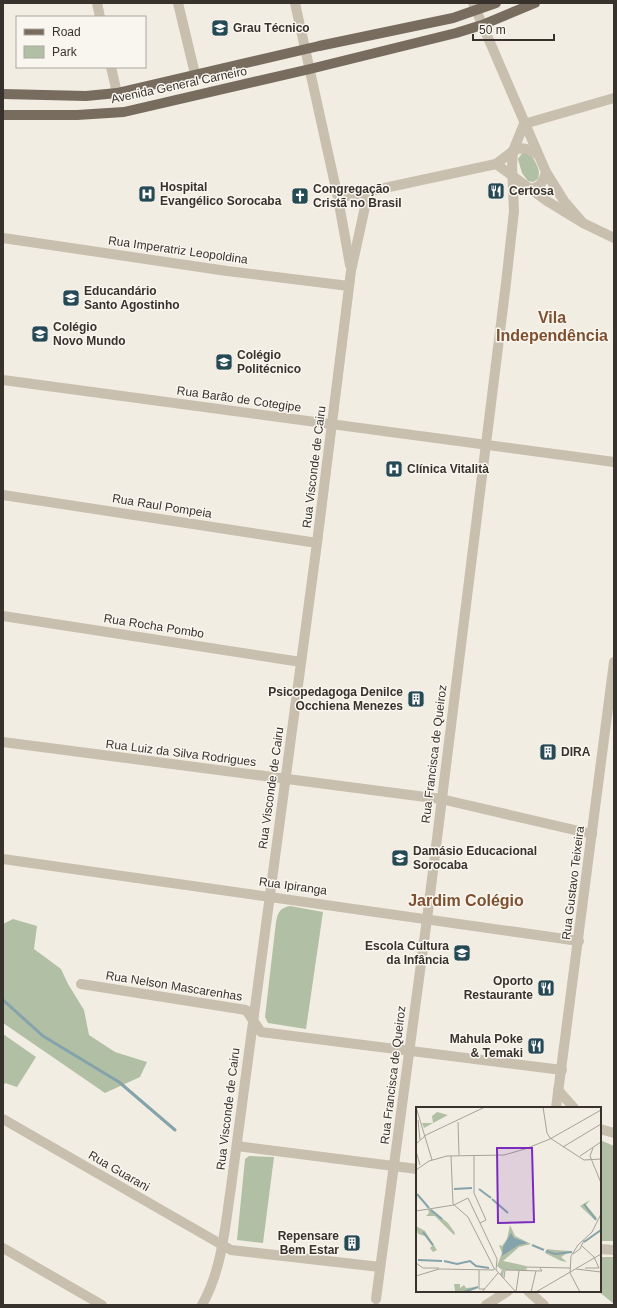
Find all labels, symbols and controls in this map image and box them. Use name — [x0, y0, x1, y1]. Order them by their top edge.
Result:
legend — [16, 16, 146, 68]
scale bar — [473, 16, 554, 42]
school or university icon: Grau Técnico — [210, 18, 230, 38]
place label: Grau Técnico — [233, 21, 310, 35]
text: 50 m — [479, 23, 506, 37]
text: Road — [52, 25, 81, 39]
text: Park — [52, 45, 78, 59]
street label: Avenida General Carneiro — [110, 64, 249, 106]
place label: Hospital Evangélico Sorocaba — [160, 180, 282, 208]
restaurant icon: Certosa — [486, 181, 506, 201]
place label: Congregação Cristã no Brasil — [313, 182, 402, 210]
hospital icon: Hospital Evangélico Sorocaba — [137, 184, 157, 204]
place label: Certosa — [509, 184, 554, 198]
church icon: Congregação Cristã no Brasil — [290, 186, 310, 206]
street label: Rua Imperatriz Leopoldina — [107, 233, 249, 267]
place label: Educandário Santo Agostinho — [84, 284, 180, 312]
school or university icon: Educandário Santo Agostinho — [61, 288, 81, 308]
district label: Vila Independência — [496, 309, 608, 344]
place label: Colégio Novo Mundo — [53, 320, 126, 348]
school or university icon: Colégio Novo Mundo — [30, 324, 50, 344]
place label: Colégio Politécnico — [237, 348, 301, 376]
school or university icon: Colégio Politécnico — [214, 352, 234, 372]
street label: Rua Barão de Cotegipe — [176, 383, 302, 415]
street label: Rua Visconde de Cairu — [300, 405, 328, 529]
hospital icon: Clínica Vitalità — [384, 459, 404, 479]
place label: Clínica Vitalità — [407, 462, 489, 476]
street label: Rua Raul Pompeia — [111, 491, 213, 521]
street label: Rua Rocha Pombo — [103, 611, 205, 641]
street label: Rua Francisca de Queiroz — [419, 684, 449, 824]
place label: Psicopedagoga Denilce Occhiena Menezes — [268, 685, 403, 713]
building icon: Psicopedagoga Denilce Occhiena Menezes — [406, 689, 426, 709]
street label: Rua Visconde de Cairu — [255, 726, 287, 850]
street label: Rua Luiz da Silva Rodrigues — [105, 737, 257, 769]
building icon: DIRA — [538, 742, 558, 762]
place label: DIRA — [561, 745, 591, 759]
street label: Rua Gustavo Teixeira — [559, 825, 587, 941]
place label: Damásio Educacional Sorocaba — [413, 844, 537, 872]
school or university icon: Damásio Educacional Sorocaba — [390, 848, 410, 868]
street label: Rua Ipiranga — [258, 874, 328, 898]
district label: Jardim Colégio — [408, 892, 524, 909]
place label: Escola Cultura da Infância — [365, 939, 449, 967]
school or university icon: Escola Cultura da Infância — [452, 943, 472, 963]
street label: Rua Nelson Mascarenhas — [105, 968, 243, 1004]
place label: Oporto Restaurante — [464, 974, 533, 1002]
restaurant icon: Oporto Restaurante — [536, 978, 556, 998]
street label: Rua Francisca de Queiroz — [378, 1005, 408, 1145]
place label: Mahula Poke & Temaki — [450, 1032, 523, 1060]
restaurant icon: Mahula Poke & Temaki — [526, 1036, 546, 1056]
street label: Rua Visconde de Cairu — [214, 1047, 242, 1171]
inset map — [416, 1107, 601, 1292]
street label: Rua Guarani — [86, 1148, 152, 1194]
place label: Repensare Bem Estar — [278, 1229, 339, 1257]
building icon: Repensare Bem Estar — [342, 1233, 362, 1253]

